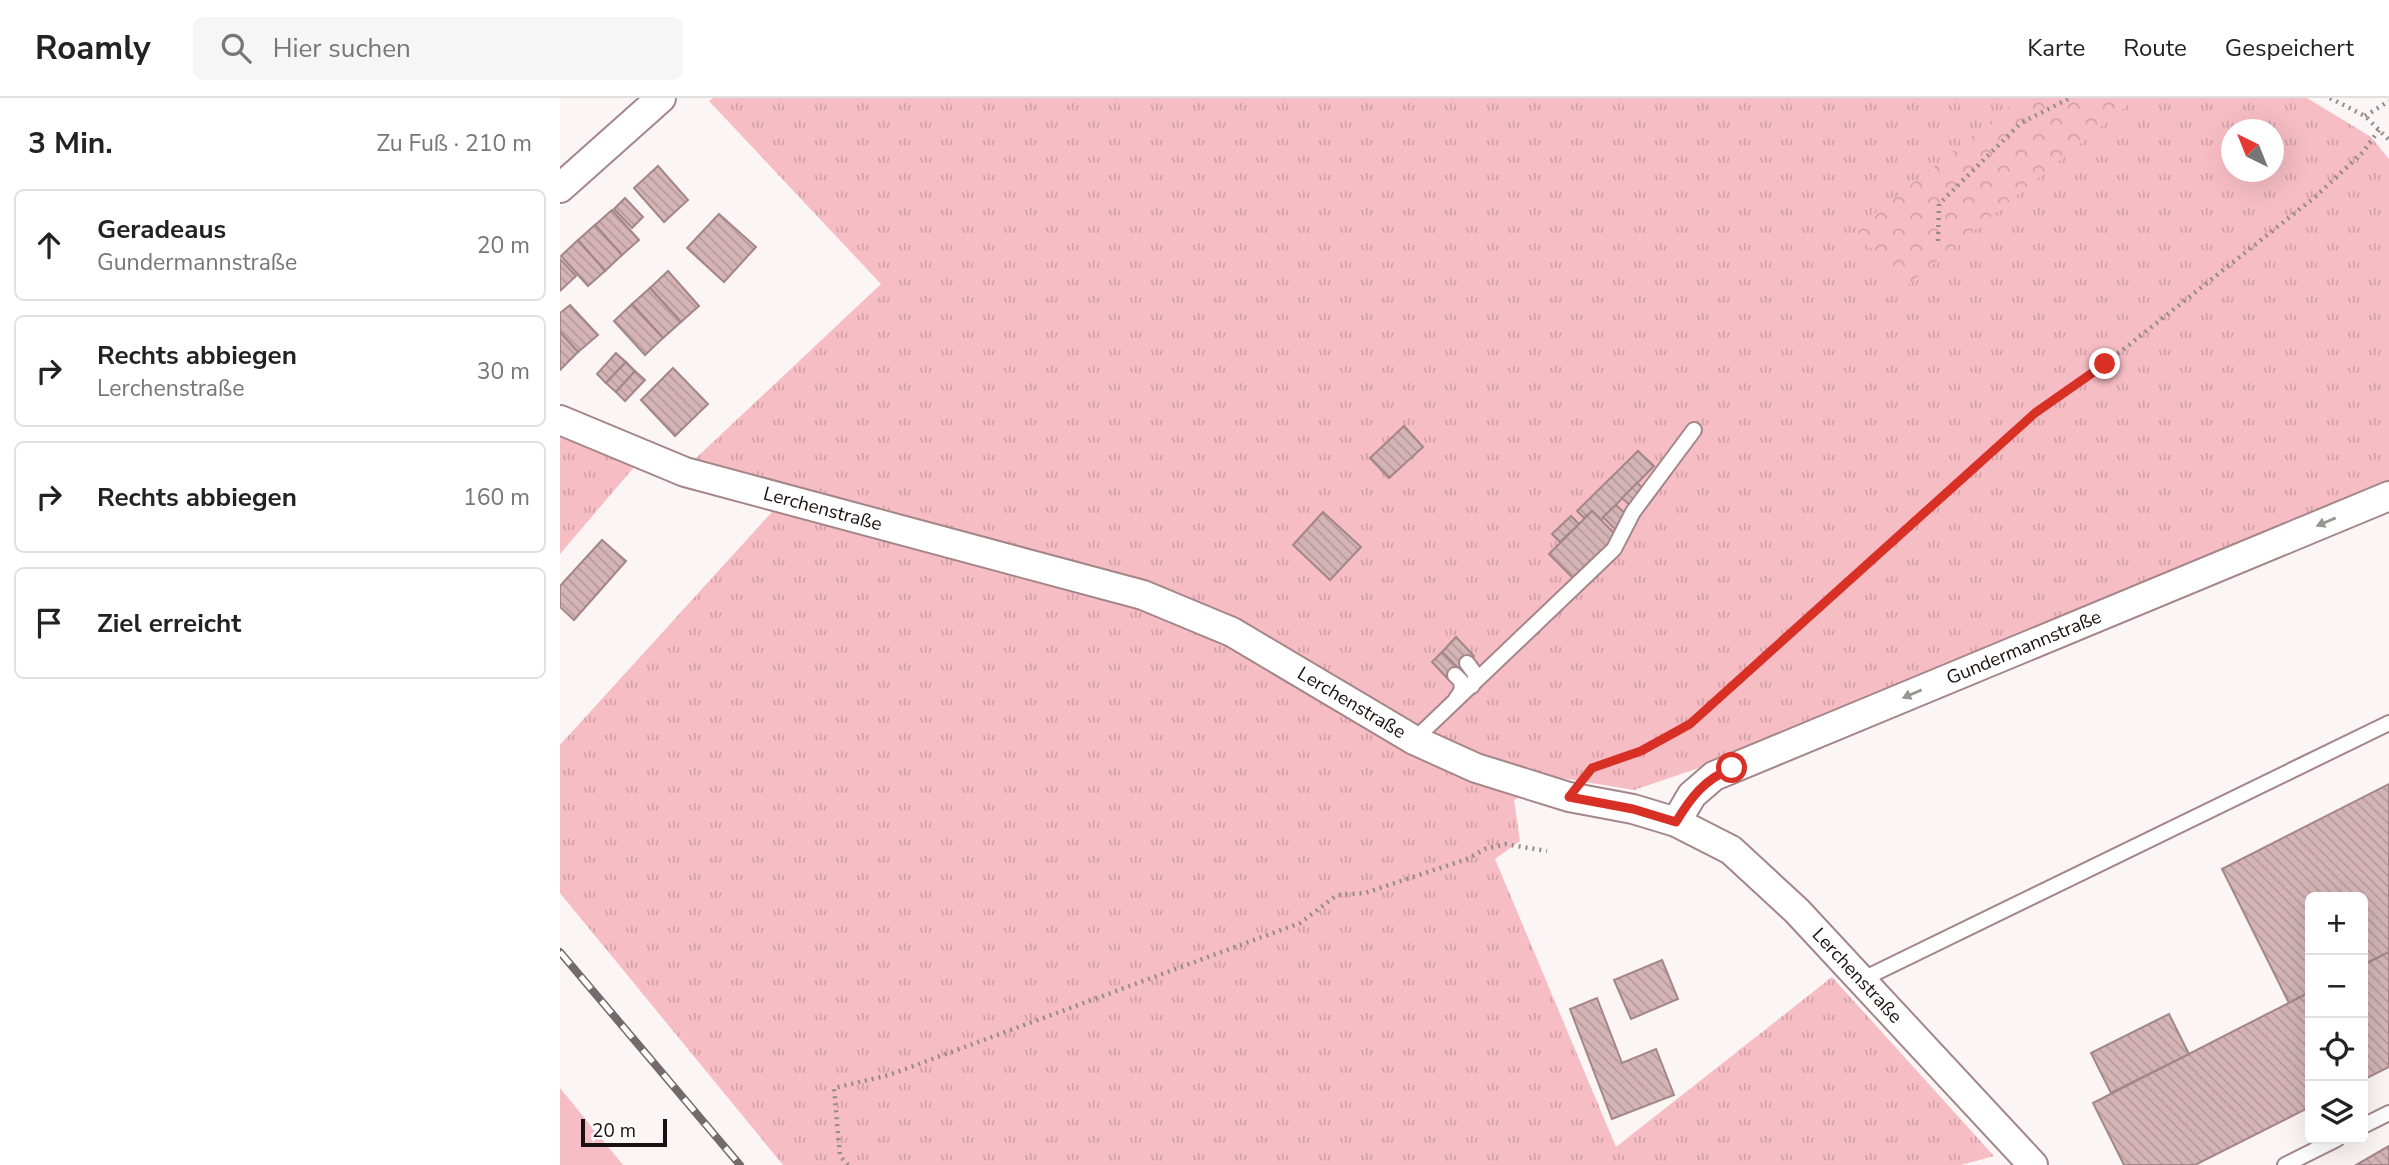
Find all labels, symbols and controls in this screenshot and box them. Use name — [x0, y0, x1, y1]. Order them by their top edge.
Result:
search box — [193, 17, 683, 80]
text: Roamly — [35, 26, 151, 71]
icon: search — [217, 29, 255, 67]
text: Hier suchen — [273, 31, 411, 66]
text: Karte — [2027, 32, 2085, 64]
text: Route — [2123, 32, 2187, 64]
text: Gespeichert — [2225, 32, 2354, 64]
north arrow — [2221, 119, 2284, 182]
text: 3 Min. — [28, 123, 113, 164]
text: Zu Fuß · 210 m — [376, 128, 532, 159]
text: Geradeaus — [97, 212, 226, 247]
icon: ahead — [30, 226, 68, 264]
text: 20 m — [477, 230, 530, 261]
text: Gundermannstraße — [97, 247, 297, 278]
text: Rechts abbiegen — [97, 338, 297, 373]
route end — [2089, 348, 2120, 379]
icon: right — [30, 352, 68, 390]
text: 30 m — [477, 356, 530, 387]
text: Lerchenstraße — [97, 373, 244, 404]
icon: right — [30, 478, 68, 516]
text: Rechts abbiegen — [97, 480, 297, 515]
street label: Lerchenstraße — [761, 481, 885, 537]
text: 160 m — [463, 482, 530, 513]
one-way arrow — [2316, 516, 2336, 528]
icon: arrive — [30, 604, 68, 642]
street label: Gundermannstraße — [1943, 604, 2105, 691]
text: Ziel erreicht — [97, 606, 241, 641]
street label: Lerchenstraße — [1293, 661, 1411, 745]
one-way arrow — [1901, 688, 1922, 699]
route start — [1716, 752, 1747, 783]
map controls — [2305, 892, 2368, 1144]
button: + — [2305, 892, 2368, 955]
street label: Lerchenstraße — [1806, 922, 1908, 1029]
button: − — [2305, 955, 2368, 1018]
button: locate — [2305, 1018, 2368, 1081]
button: layers — [2305, 1081, 2368, 1144]
scale bar — [581, 1116, 667, 1148]
text: 20 m — [592, 1118, 636, 1144]

